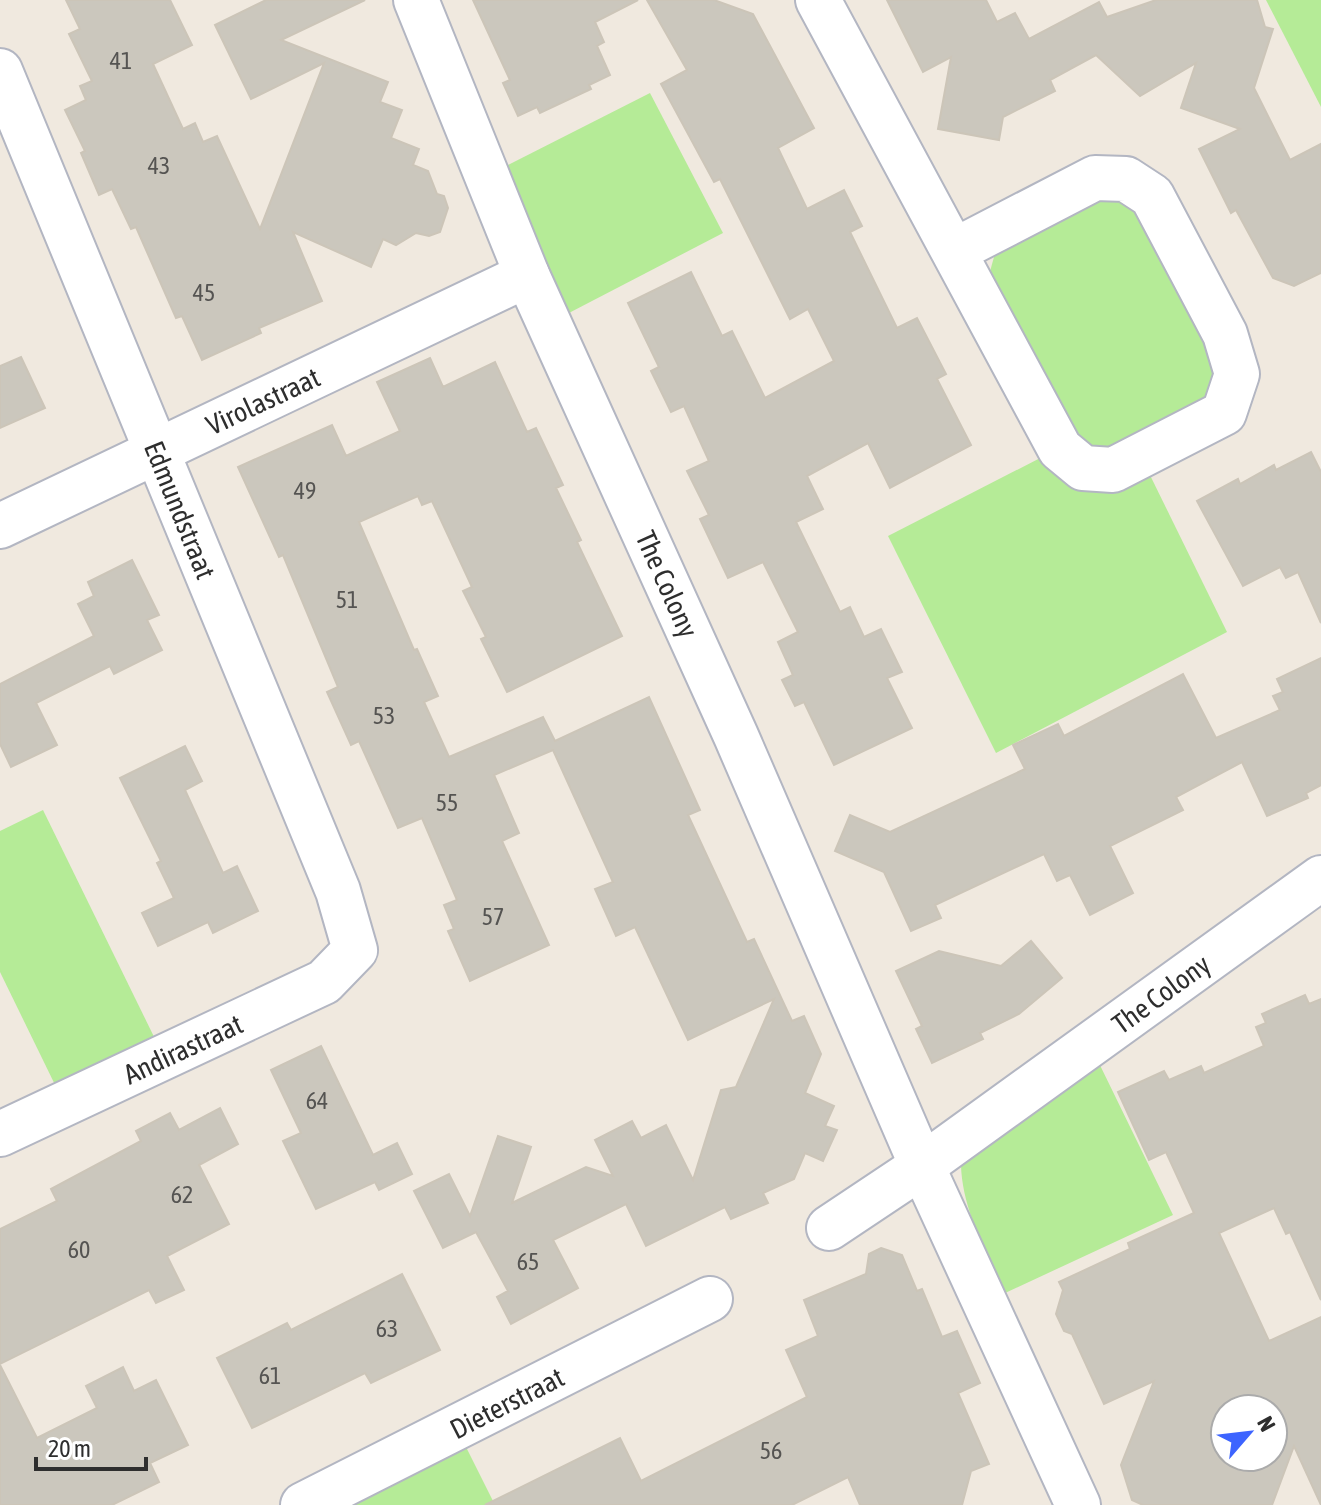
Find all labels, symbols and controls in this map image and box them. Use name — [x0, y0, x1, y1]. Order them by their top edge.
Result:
house number: 41 — [110, 47, 132, 74]
house number: 43 — [148, 152, 170, 179]
house number: 45 — [193, 279, 215, 306]
street label: Virolastraat — [201, 361, 325, 441]
street label: Edmundstraat — [138, 437, 222, 583]
house number: 49 — [294, 477, 316, 504]
street label: The Colony — [629, 526, 705, 642]
house number: 51 — [336, 586, 358, 613]
house number: 53 — [373, 702, 395, 729]
house number: 55 — [436, 789, 458, 816]
house number: 57 — [482, 903, 504, 930]
street label: The Colony — [1106, 948, 1216, 1040]
street label: Andirastraat — [118, 1008, 248, 1090]
house number: 64 — [306, 1087, 328, 1114]
house number: 62 — [171, 1181, 193, 1208]
house number: 60 — [68, 1236, 90, 1263]
house number: 65 — [517, 1248, 539, 1275]
house number: 63 — [376, 1315, 398, 1342]
street label: Dieterstraat — [445, 1361, 569, 1445]
house number: 61 — [259, 1362, 281, 1389]
north arrow — [1209, 1393, 1289, 1473]
text: N — [1252, 1412, 1281, 1435]
scale bar — [36, 1421, 146, 1471]
text: 20 m — [48, 1435, 91, 1462]
house number: 56 — [760, 1437, 782, 1464]

